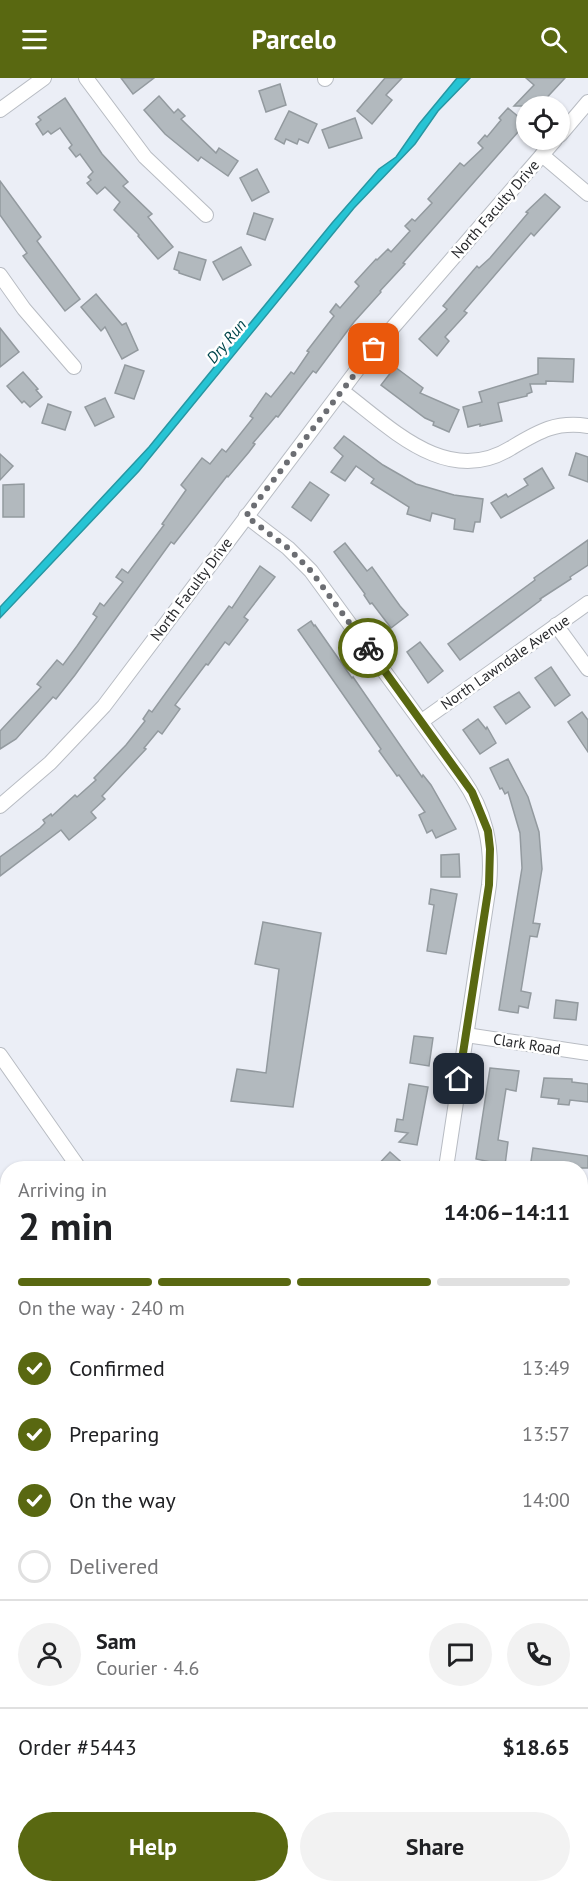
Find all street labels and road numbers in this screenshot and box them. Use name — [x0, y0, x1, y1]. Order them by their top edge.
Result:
street label: North Faculty Drive — [447, 156, 543, 262]
street label: North Faculty Drive — [146, 534, 236, 644]
street label: North Lawndale Avenue — [437, 610, 573, 714]
street label: Clark Road — [492, 1029, 562, 1059]

